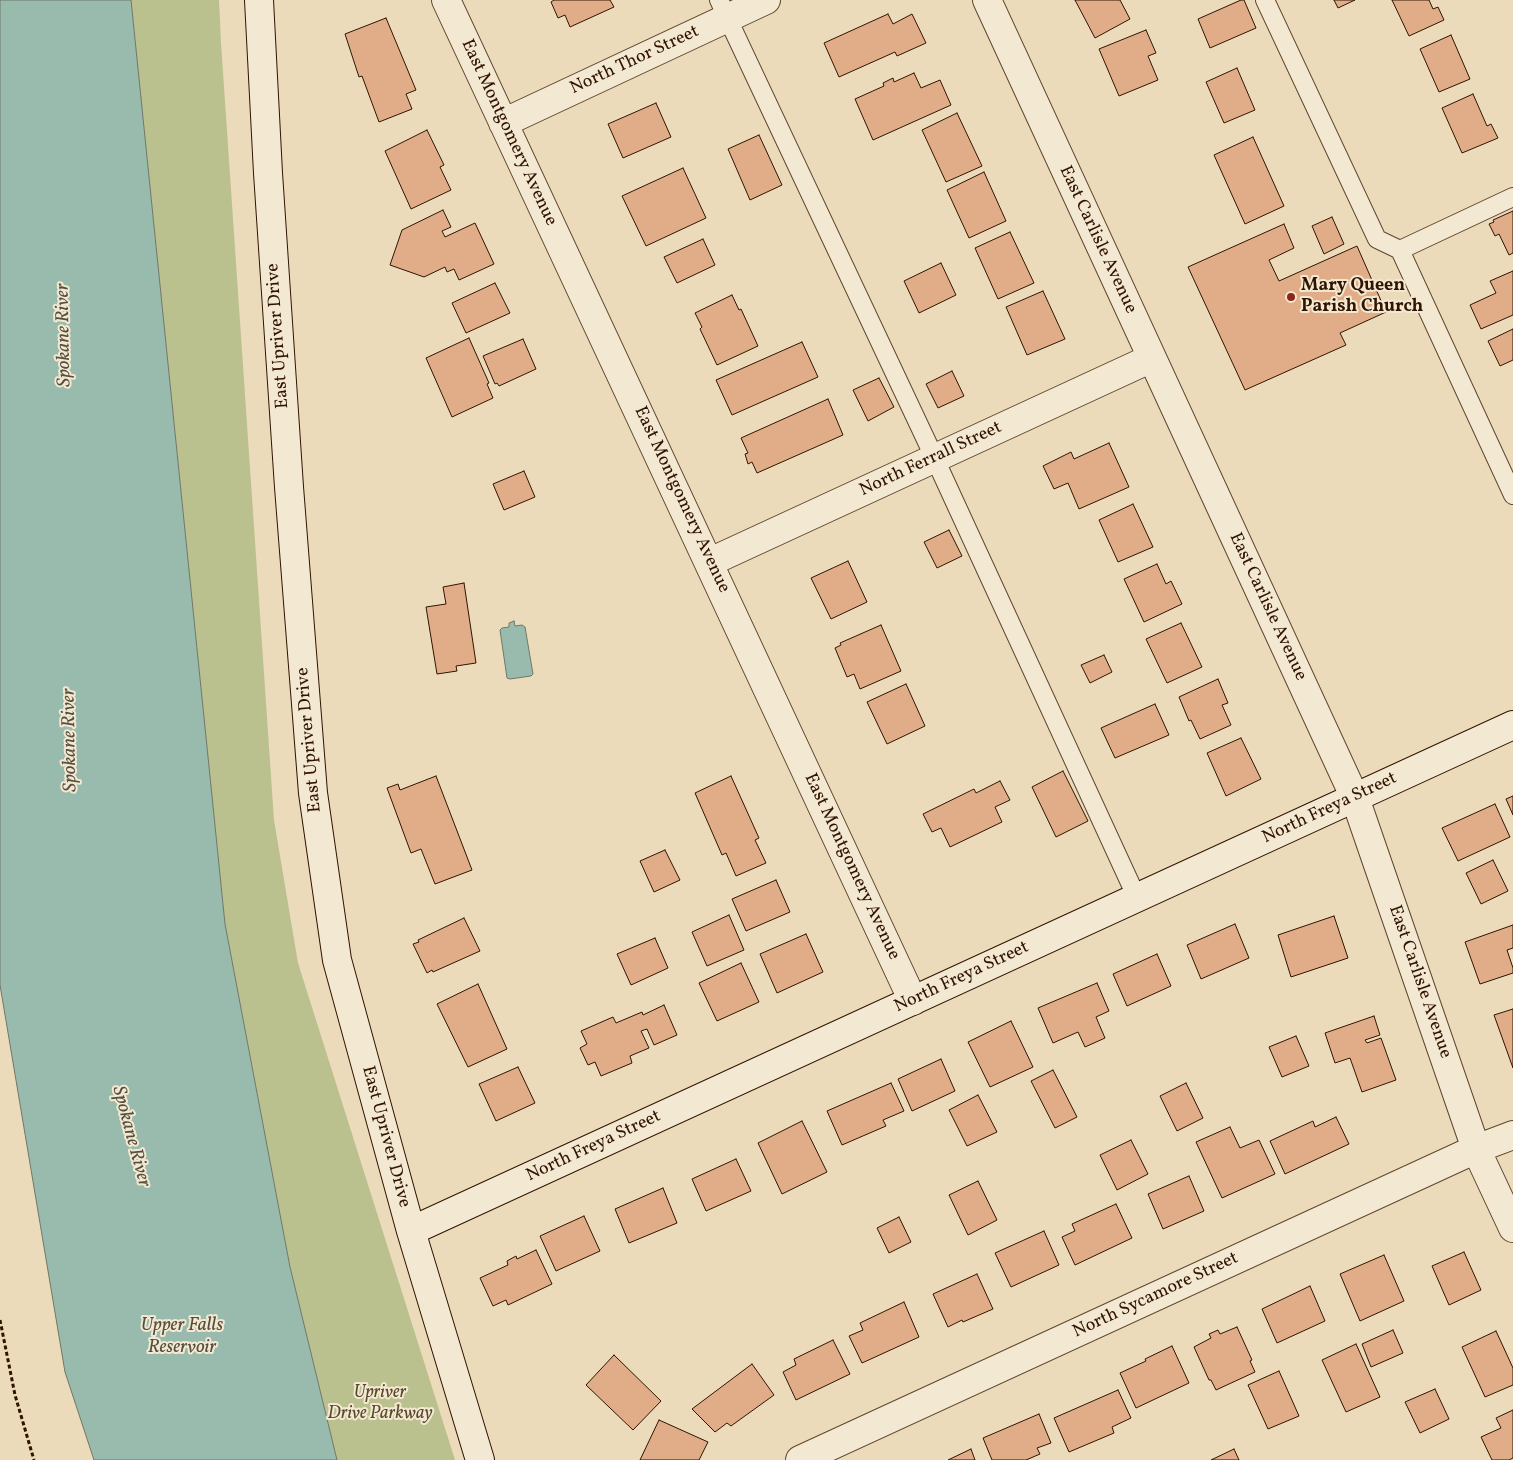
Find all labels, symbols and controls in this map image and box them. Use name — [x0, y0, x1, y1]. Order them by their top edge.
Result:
street label: North Thor Street — [567, 22, 703, 100]
street label: East Montgomery Avenue — [455, 36, 561, 230]
street label: East Carlisle Avenue — [1053, 163, 1141, 317]
street label: East Upriver Drive — [263, 263, 295, 409]
place label: Mary Queen Parish Church — [1301, 276, 1423, 318]
water label: Spokane River — [53, 283, 77, 387]
marker: Mary Queen Parish Church — [1285, 291, 1297, 303]
street label: East Montgomery Avenue — [628, 403, 734, 597]
street label: North Ferrall Street — [856, 418, 1006, 502]
street label: East Carlisle Avenue — [1223, 530, 1311, 684]
street label: East Upriver Drive — [293, 666, 327, 814]
water label: Spokane River — [59, 688, 83, 792]
street label: North Freya Street — [1259, 768, 1401, 850]
street label: East Montgomery Avenue — [798, 770, 904, 964]
street label: East Carlisle Avenue — [1383, 903, 1455, 1061]
street label: North Freya Street — [891, 937, 1033, 1019]
street label: East Upriver Drive — [356, 1064, 414, 1210]
water label: Spokane River — [106, 1084, 154, 1190]
street label: North Freya Street — [523, 1106, 665, 1188]
street label: North Sycamore Street — [1070, 1248, 1242, 1344]
water label: Upper Falls Reservoir — [141, 1316, 223, 1360]
park label: Upriver Drive Parkway — [327, 1383, 433, 1426]

